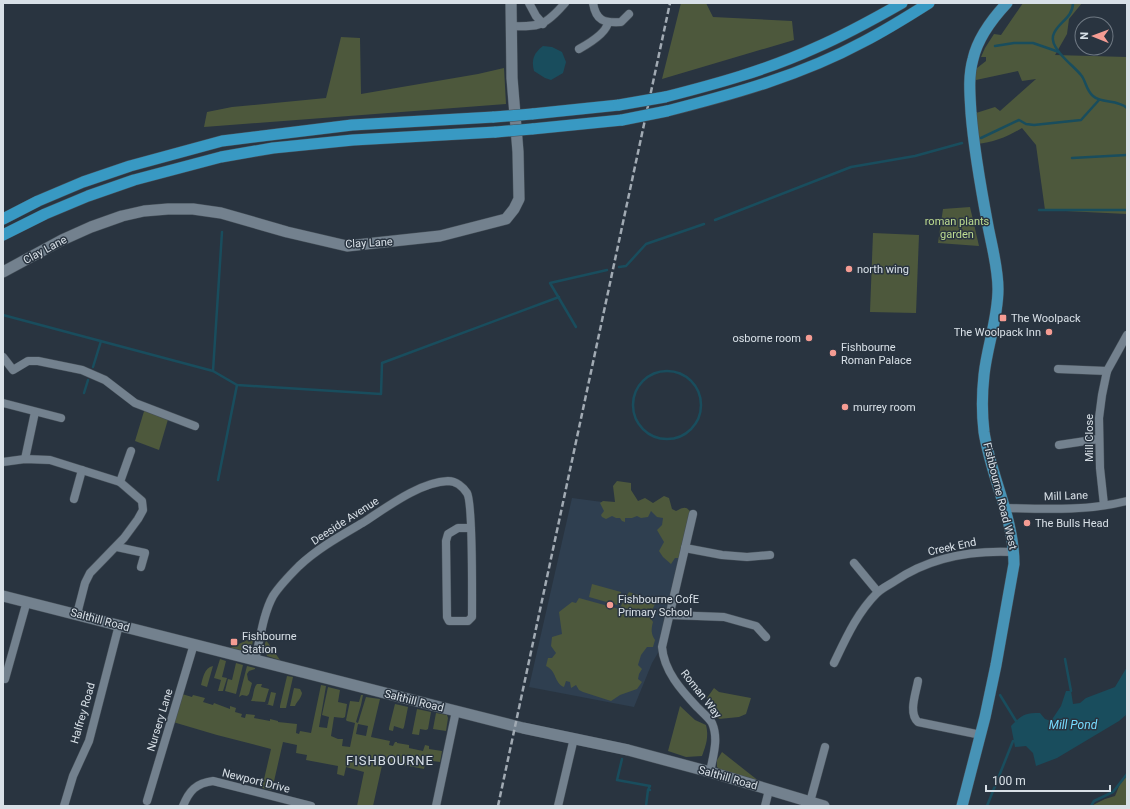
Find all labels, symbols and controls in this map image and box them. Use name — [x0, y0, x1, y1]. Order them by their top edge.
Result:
north arrow — [1074, 16, 1114, 56]
text: N — [1078, 32, 1091, 40]
park label: roman plants garden — [925, 215, 990, 241]
street label: Clay Lane — [21, 233, 69, 267]
street label: Clay Lane — [345, 235, 393, 251]
place label: north wing — [857, 263, 909, 276]
marker: north wing — [844, 264, 854, 274]
place label: The Woolpack — [1011, 312, 1081, 325]
marker: The Woolpack — [998, 313, 1008, 323]
place label: The Woolpack Inn — [954, 326, 1041, 339]
marker: The Woolpack Inn — [1044, 327, 1054, 337]
place label: osborne room — [732, 332, 801, 345]
marker: osborne room — [804, 333, 814, 343]
place label: Fishbourne Roman Palace — [841, 341, 912, 367]
marker: Fishbourne Roman Palace — [828, 348, 838, 358]
place label: murrey room — [853, 401, 916, 414]
marker: murrey room — [840, 402, 850, 412]
street label: Mill Close — [1083, 414, 1096, 462]
street label: Fishbourne Road West — [980, 441, 1020, 551]
street label: Mill Lane — [1044, 489, 1088, 503]
street label: Deeside Avenue — [309, 494, 381, 548]
place label: The Bulls Head — [1035, 517, 1109, 530]
marker: The Bulls Head — [1022, 518, 1032, 528]
street label: Creek End — [927, 536, 977, 558]
place label: Fishbourne CofE Primary School — [618, 593, 699, 619]
marker: Fishbourne CofE Primary School — [605, 600, 615, 610]
street label: Salthill Road — [69, 606, 131, 634]
place label: Fishbourne Station — [242, 630, 297, 656]
marker: Fishbourne Station — [229, 637, 239, 647]
street label: Roman Way — [678, 667, 725, 722]
street label: Halfrey Road — [68, 681, 98, 745]
street label: Nursery Lane — [144, 687, 176, 753]
street label: Salthill Road — [383, 687, 445, 715]
water label: Mill Pond — [1049, 718, 1098, 732]
district label: FISHBOURNE — [346, 753, 434, 768]
street label: Salthill Road — [697, 763, 759, 793]
street label: Newport Drive — [221, 766, 291, 796]
scale bar — [986, 767, 1110, 793]
text: 100 m — [992, 774, 1026, 788]

